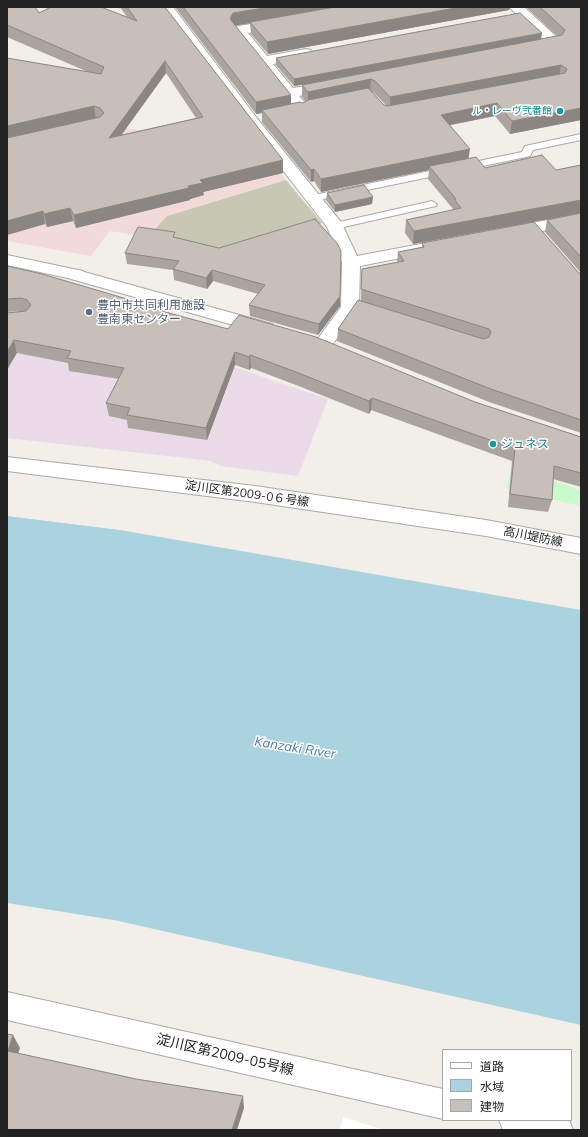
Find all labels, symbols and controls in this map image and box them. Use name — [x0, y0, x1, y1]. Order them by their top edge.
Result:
place label: ル・レーヴ弐番館 — [472, 105, 552, 117]
marker: ル・レーヴ弐番館 — [555, 106, 565, 116]
place label: 豊中市共同利用施設 豊南東センター — [97, 298, 205, 326]
marker: 豊中市共同利用施設 豊南東センター — [84, 307, 94, 317]
place label: ジュネス — [501, 437, 549, 451]
marker: ジュネス — [488, 439, 498, 449]
street label: 淀川区第2009-0６号線 — [184, 478, 310, 510]
street label: 高川堤防線 — [502, 524, 564, 550]
water label: Kanzaki River — [253, 734, 337, 762]
street label: 淀川区第2009-05号線 — [155, 1031, 295, 1079]
legend — [442, 1049, 572, 1121]
text: 道路 — [480, 1059, 504, 1074]
text: 水域 — [480, 1079, 504, 1094]
text: 建物 — [480, 1099, 504, 1114]

